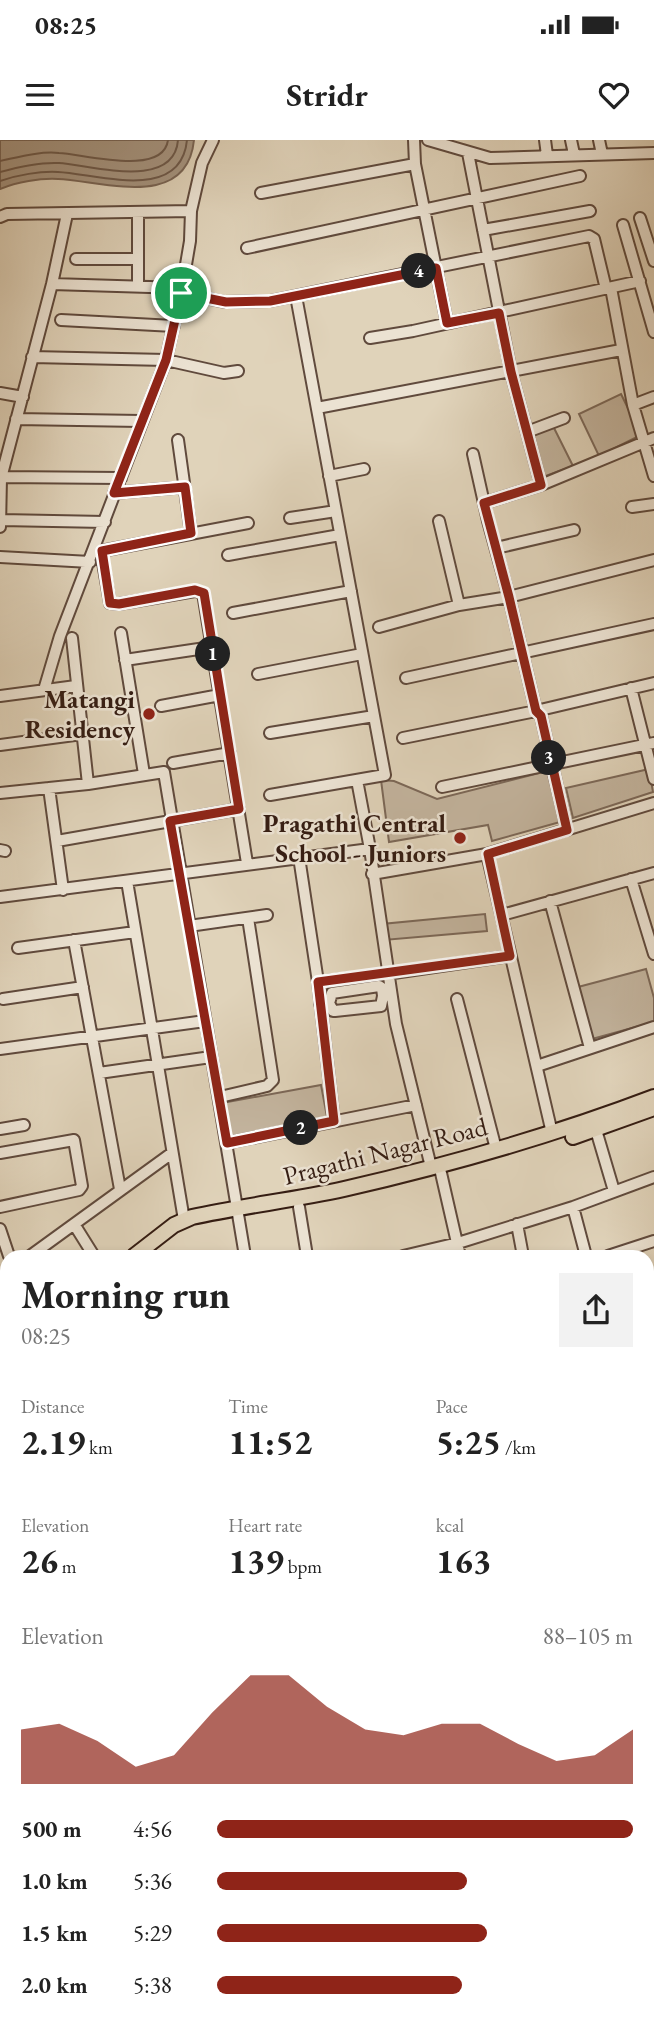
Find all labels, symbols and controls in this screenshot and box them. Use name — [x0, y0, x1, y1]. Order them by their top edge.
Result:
text: 08:25 — [35, 8, 97, 42]
text: Stridr — [286, 74, 368, 116]
icon: menu — [21, 76, 59, 114]
icon: heart — [595, 76, 633, 114]
pin: 4 — [402, 254, 436, 288]
text: 4 — [413, 258, 424, 283]
pin — [151, 263, 211, 323]
icon: arrive — [162, 274, 200, 312]
pin: 1 — [196, 636, 230, 672]
text: 1 — [207, 641, 218, 666]
place label: Matangi Residency — [25, 682, 135, 746]
marker: Matangi Residency — [141, 706, 157, 722]
pin: 3 — [532, 740, 566, 776]
text: 3 — [543, 745, 554, 770]
place label: Pragathi Central School - Juniors — [263, 806, 446, 870]
marker: Pragathi Central School - Juniors — [452, 830, 468, 846]
street label: Pragathi Nagar Road — [279, 1109, 491, 1193]
pin: 2 — [284, 1110, 318, 1146]
text: 2 — [295, 1115, 306, 1140]
text: Morning run — [21, 1270, 230, 1319]
button: share — [559, 1273, 633, 1347]
text: 08:25 — [21, 1321, 71, 1351]
text: Distance — [21, 1394, 84, 1419]
text: Time — [228, 1394, 268, 1419]
text: Pace — [436, 1394, 468, 1419]
text: 2.19 — [21, 1419, 85, 1464]
text: 11:52 — [228, 1419, 312, 1464]
text: 5:25 — [436, 1419, 501, 1464]
text: km — [85, 1435, 113, 1460]
text: /km — [501, 1435, 536, 1460]
text: Elevation — [21, 1513, 89, 1538]
text: Heart rate — [228, 1513, 302, 1538]
text: kcal — [436, 1513, 464, 1538]
text: 26 — [21, 1538, 58, 1583]
text: 139 — [228, 1538, 284, 1583]
text: 163 — [436, 1538, 491, 1583]
text: m — [58, 1554, 77, 1579]
text: bpm — [284, 1554, 322, 1579]
text: Elevation — [21, 1621, 104, 1651]
text: 88–105 m — [543, 1621, 633, 1651]
text: 500 m — [21, 1814, 82, 1844]
text: 4:56 — [133, 1814, 172, 1844]
text: 1.0 km — [21, 1866, 88, 1896]
text: 5:36 — [133, 1866, 172, 1896]
text: 1.5 km — [21, 1918, 88, 1948]
text: 5:29 — [133, 1918, 172, 1948]
text: 2.0 km — [21, 1970, 88, 2000]
text: 5:38 — [133, 1970, 172, 2000]

